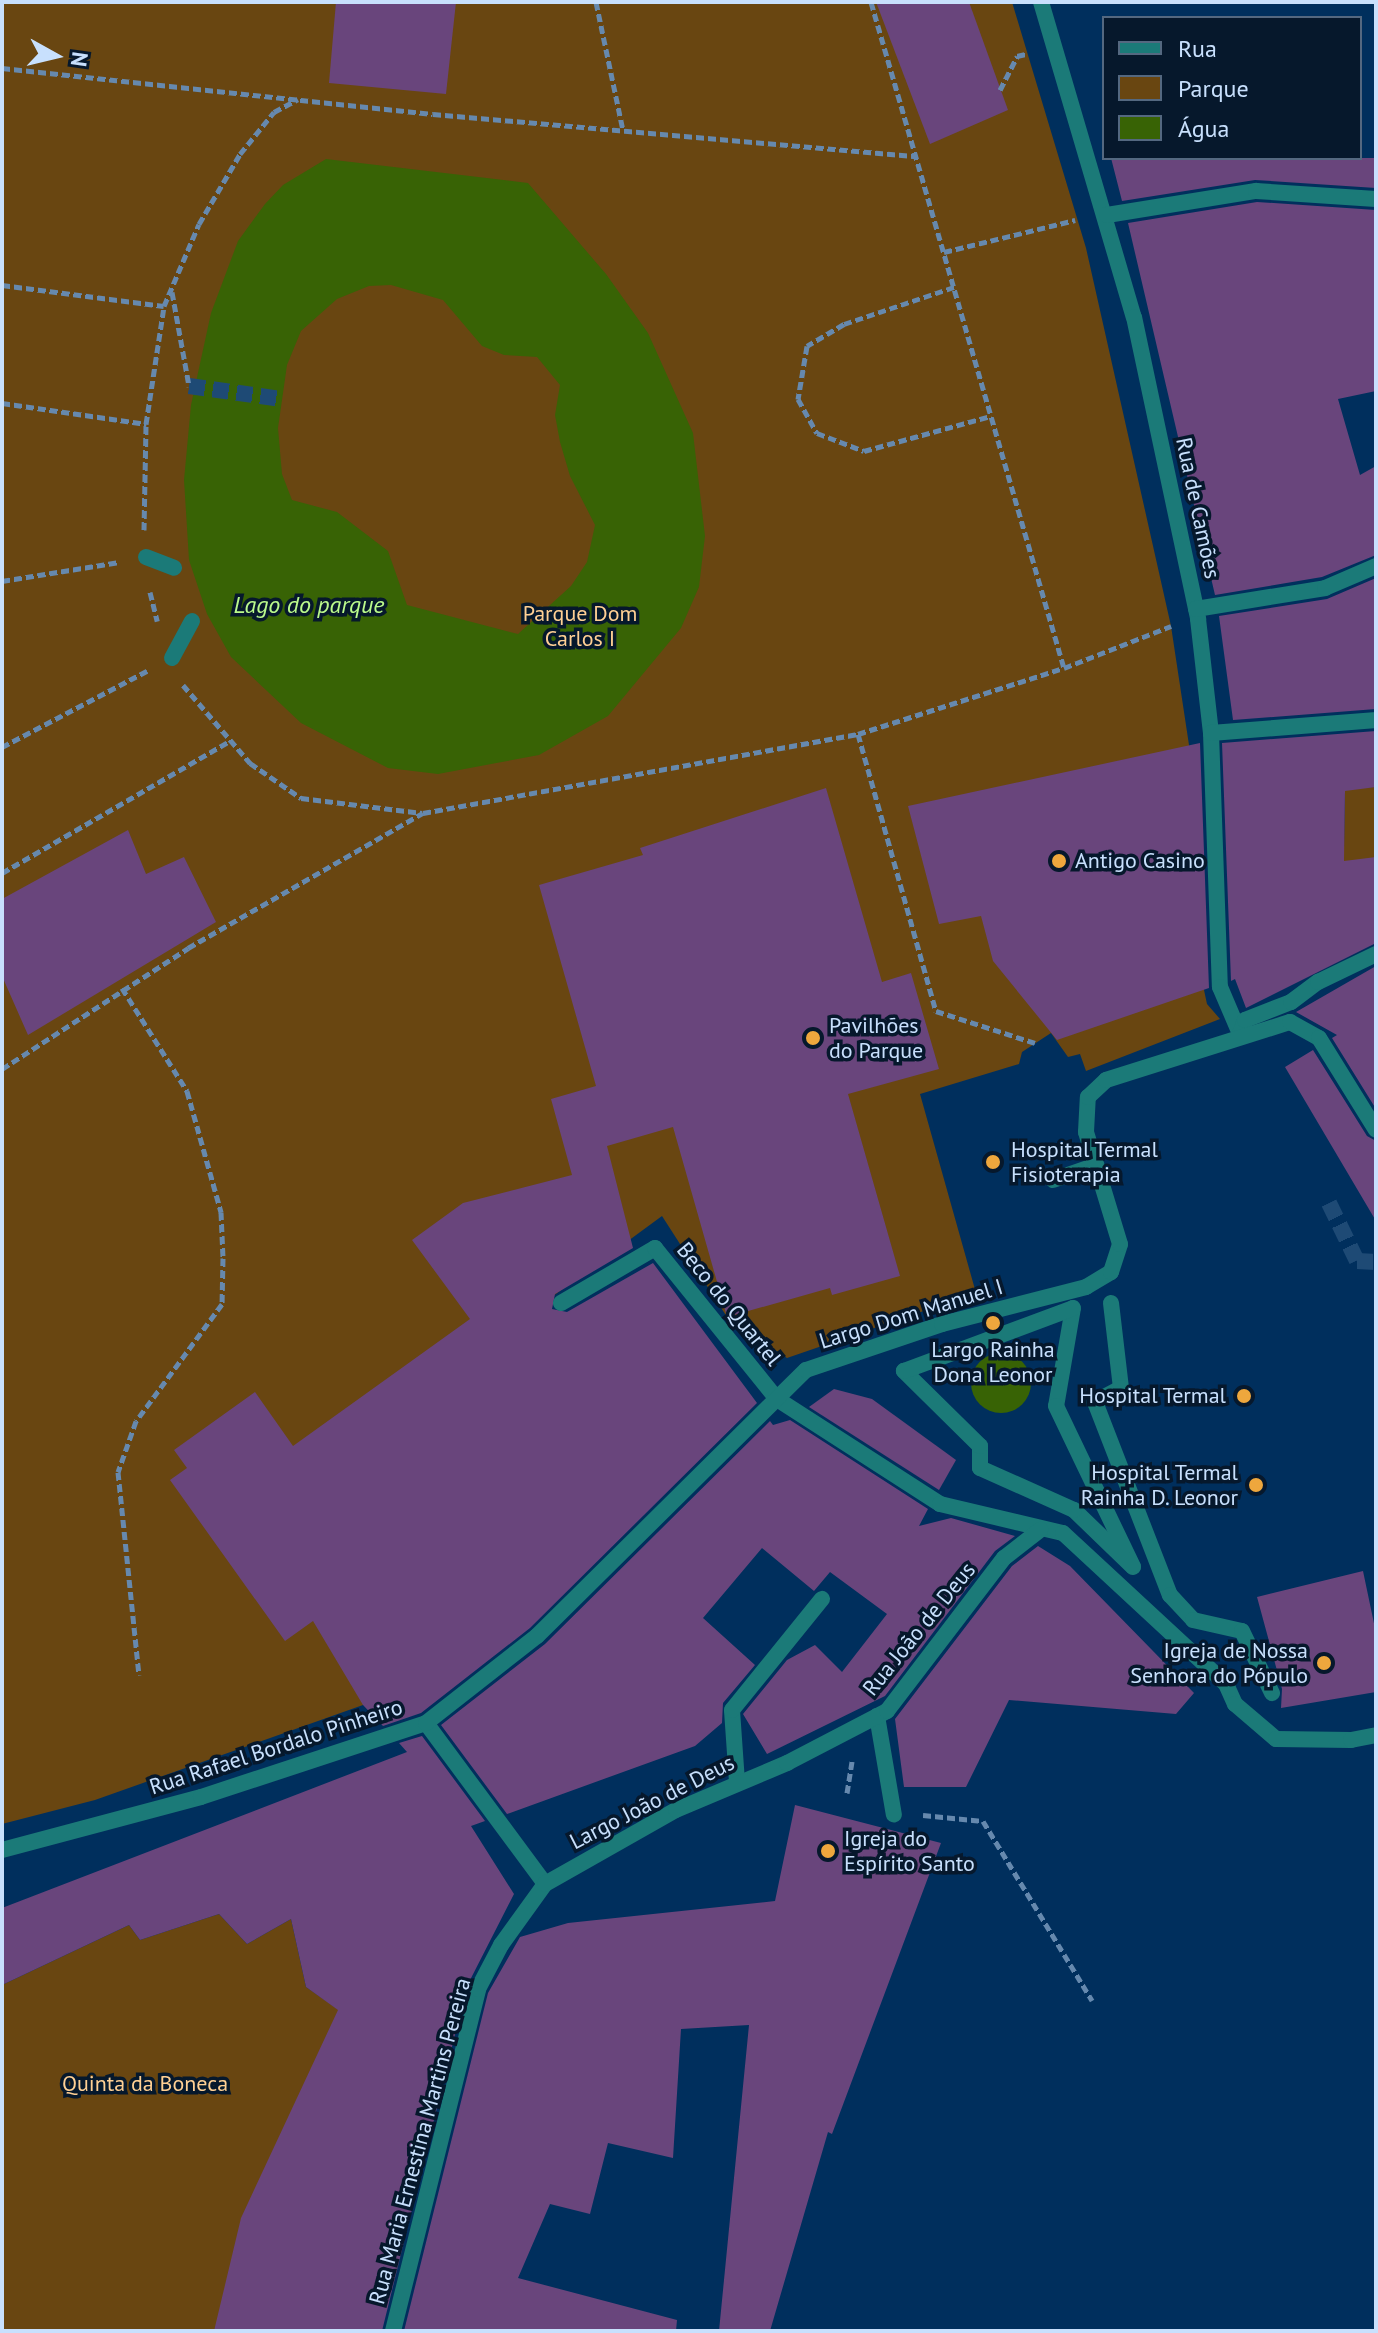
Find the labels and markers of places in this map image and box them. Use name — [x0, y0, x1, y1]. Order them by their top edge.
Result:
place label: Antigo Casino — [1075, 848, 1205, 874]
marker: Antigo Casino — [1050, 852, 1068, 870]
place label: Pavilhões do Parque — [829, 1012, 923, 1064]
marker: Pavilhões do Parque — [804, 1029, 822, 1047]
place label: Hospital Termal Fisioterapia — [1011, 1136, 1159, 1188]
marker: Hospital Termal Fisioterapia — [982, 1151, 1004, 1173]
marker: Largo Rainha Dona Leonor — [984, 1314, 1002, 1332]
place label: Largo Rainha Dona Leonor — [931, 1336, 1055, 1388]
place label: Hospital Termal — [1078, 1383, 1226, 1409]
marker: Hospital Termal — [1233, 1385, 1255, 1407]
place label: Hospital Termal Rainha D. Leonor — [1079, 1459, 1238, 1510]
marker: Hospital Termal Rainha D. Leonor — [1245, 1474, 1267, 1496]
place label: Igreja de Nossa Senhora do Pópulo — [1130, 1637, 1308, 1688]
marker: Igreja de Nossa Senhora do Pópulo — [1315, 1654, 1333, 1672]
place label: Igreja do Espírito Santo — [844, 1825, 975, 1876]
marker: Igreja do Espírito Santo — [819, 1842, 837, 1860]

